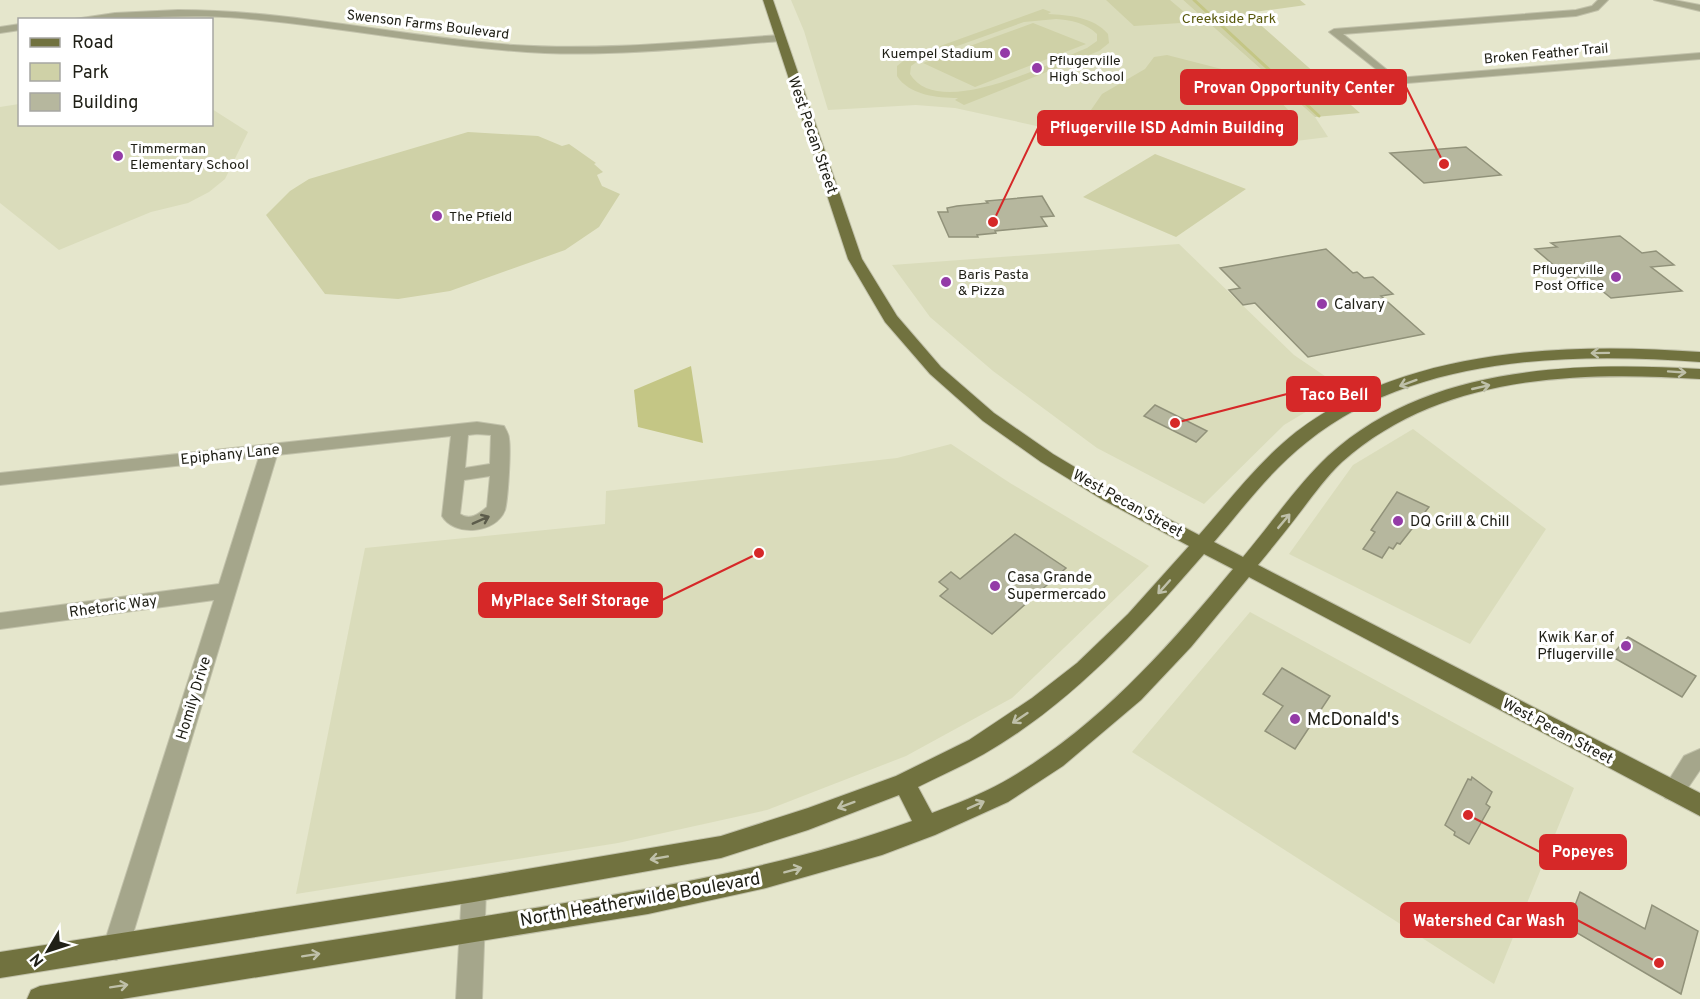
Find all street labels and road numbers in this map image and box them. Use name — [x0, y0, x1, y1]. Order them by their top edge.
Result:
street label: Swenson Farms Boulevard — [346, 7, 510, 44]
street label: Broken Feather Trail — [1483, 41, 1609, 68]
street label: West Pecan Street — [783, 74, 841, 197]
street label: Epiphany Lane — [180, 441, 281, 470]
street label: West Pecan Street — [1069, 466, 1186, 542]
street label: Rhetoric Way — [68, 592, 159, 623]
street label: Homily Drive — [173, 654, 216, 742]
street label: West Pecan Street — [1499, 695, 1616, 770]
street label: North Heatherwilde Boulevard — [518, 868, 762, 933]

